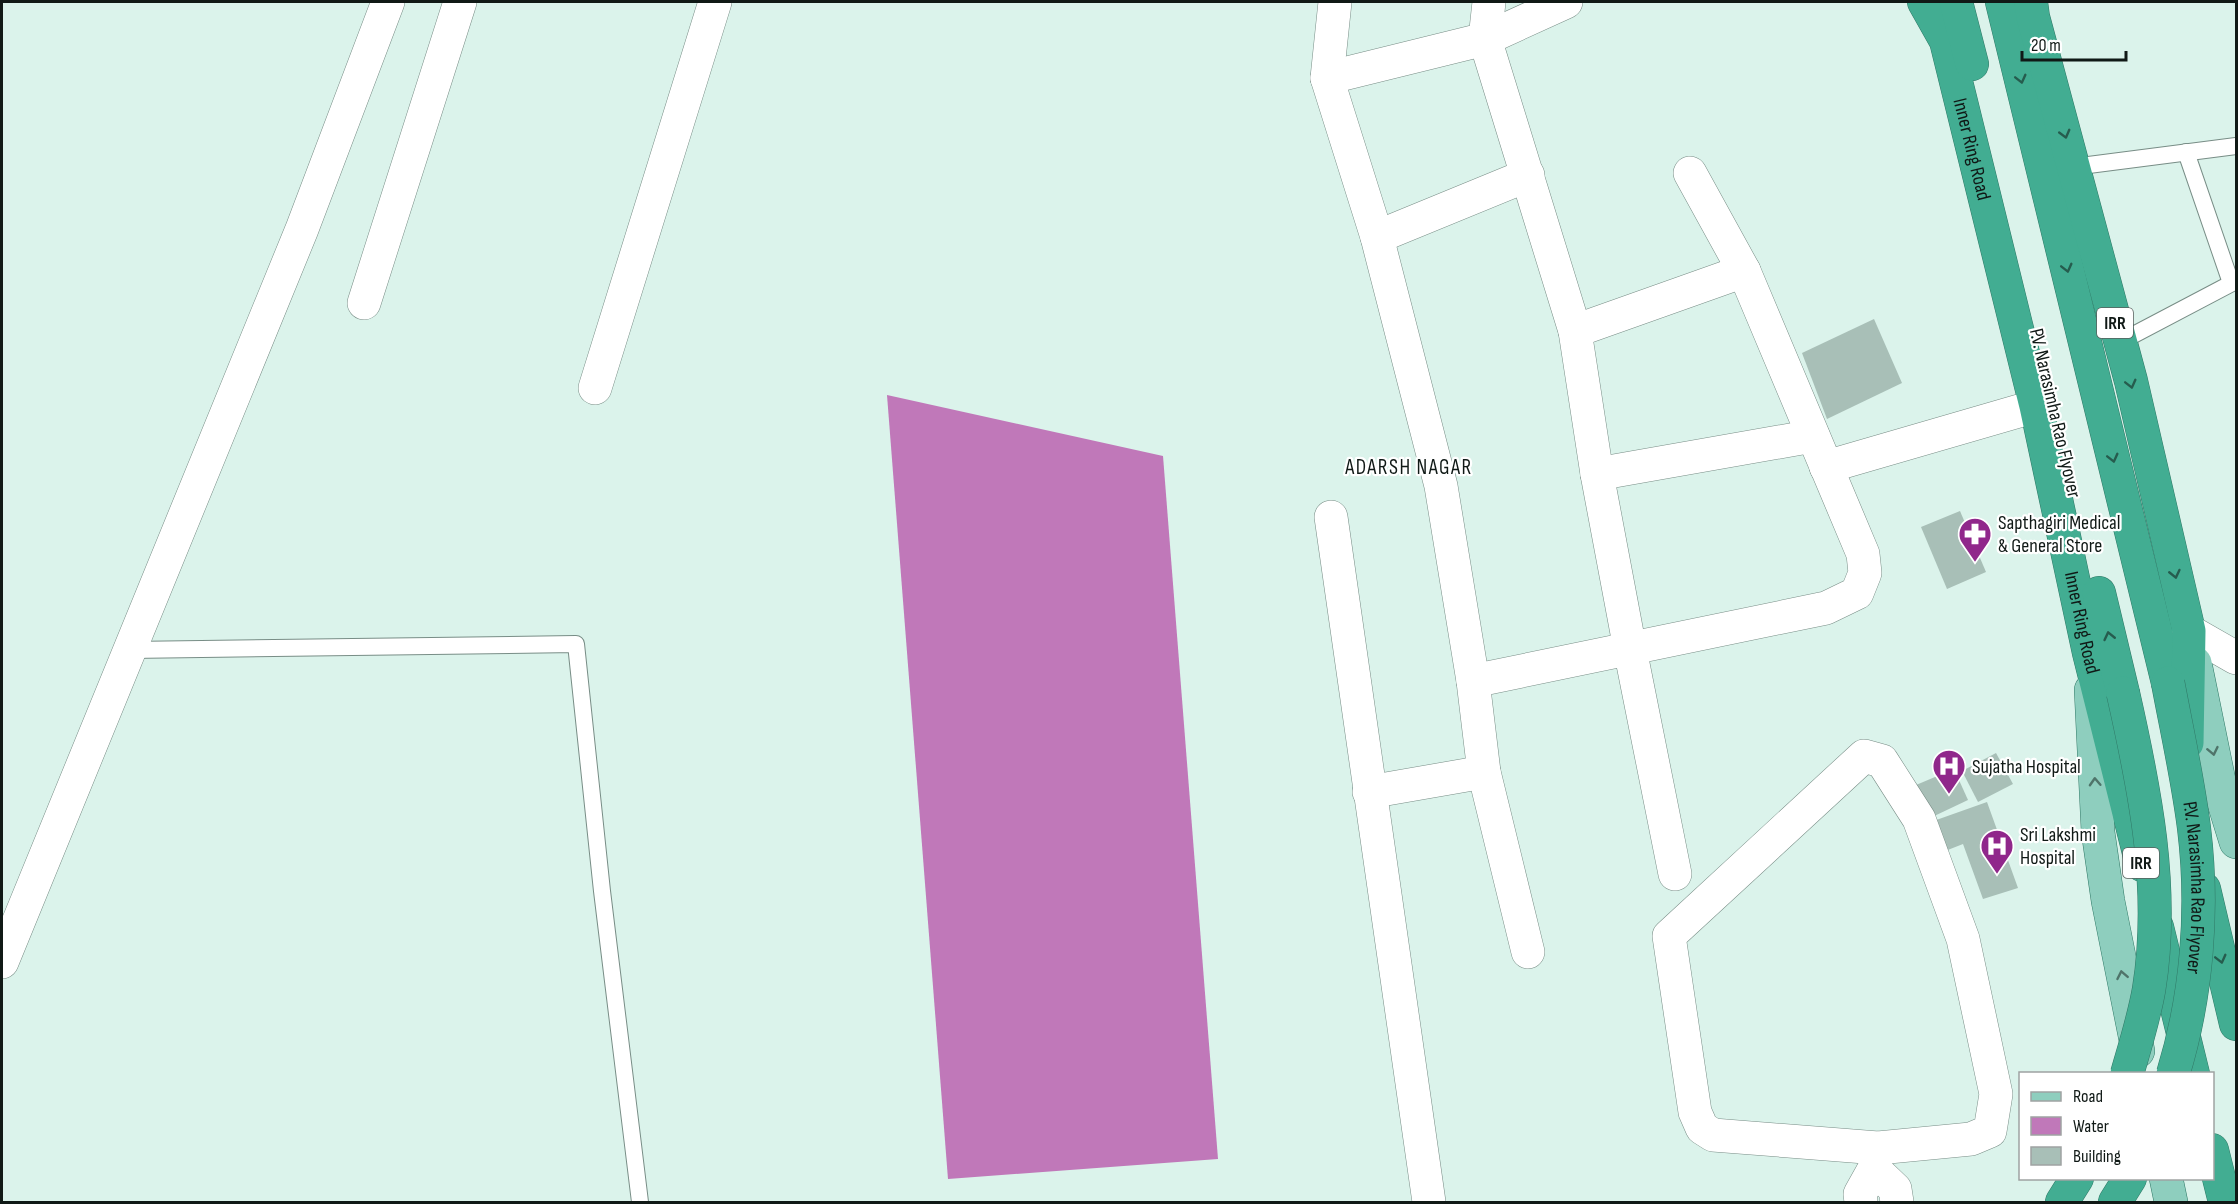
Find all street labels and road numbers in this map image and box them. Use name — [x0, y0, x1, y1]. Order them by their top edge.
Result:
street label: Inner Ring Road — [1948, 96, 1996, 203]
road number: IRR — [2097, 308, 2133, 338]
street label: P.V. Narasimha Rao Flyover — [2024, 326, 2086, 500]
street label: Inner Ring Road — [2059, 569, 2105, 676]
street label: P.V. Narasimha Rao Flyover — [2177, 800, 2209, 975]
road number: IRR — [2123, 848, 2159, 878]

